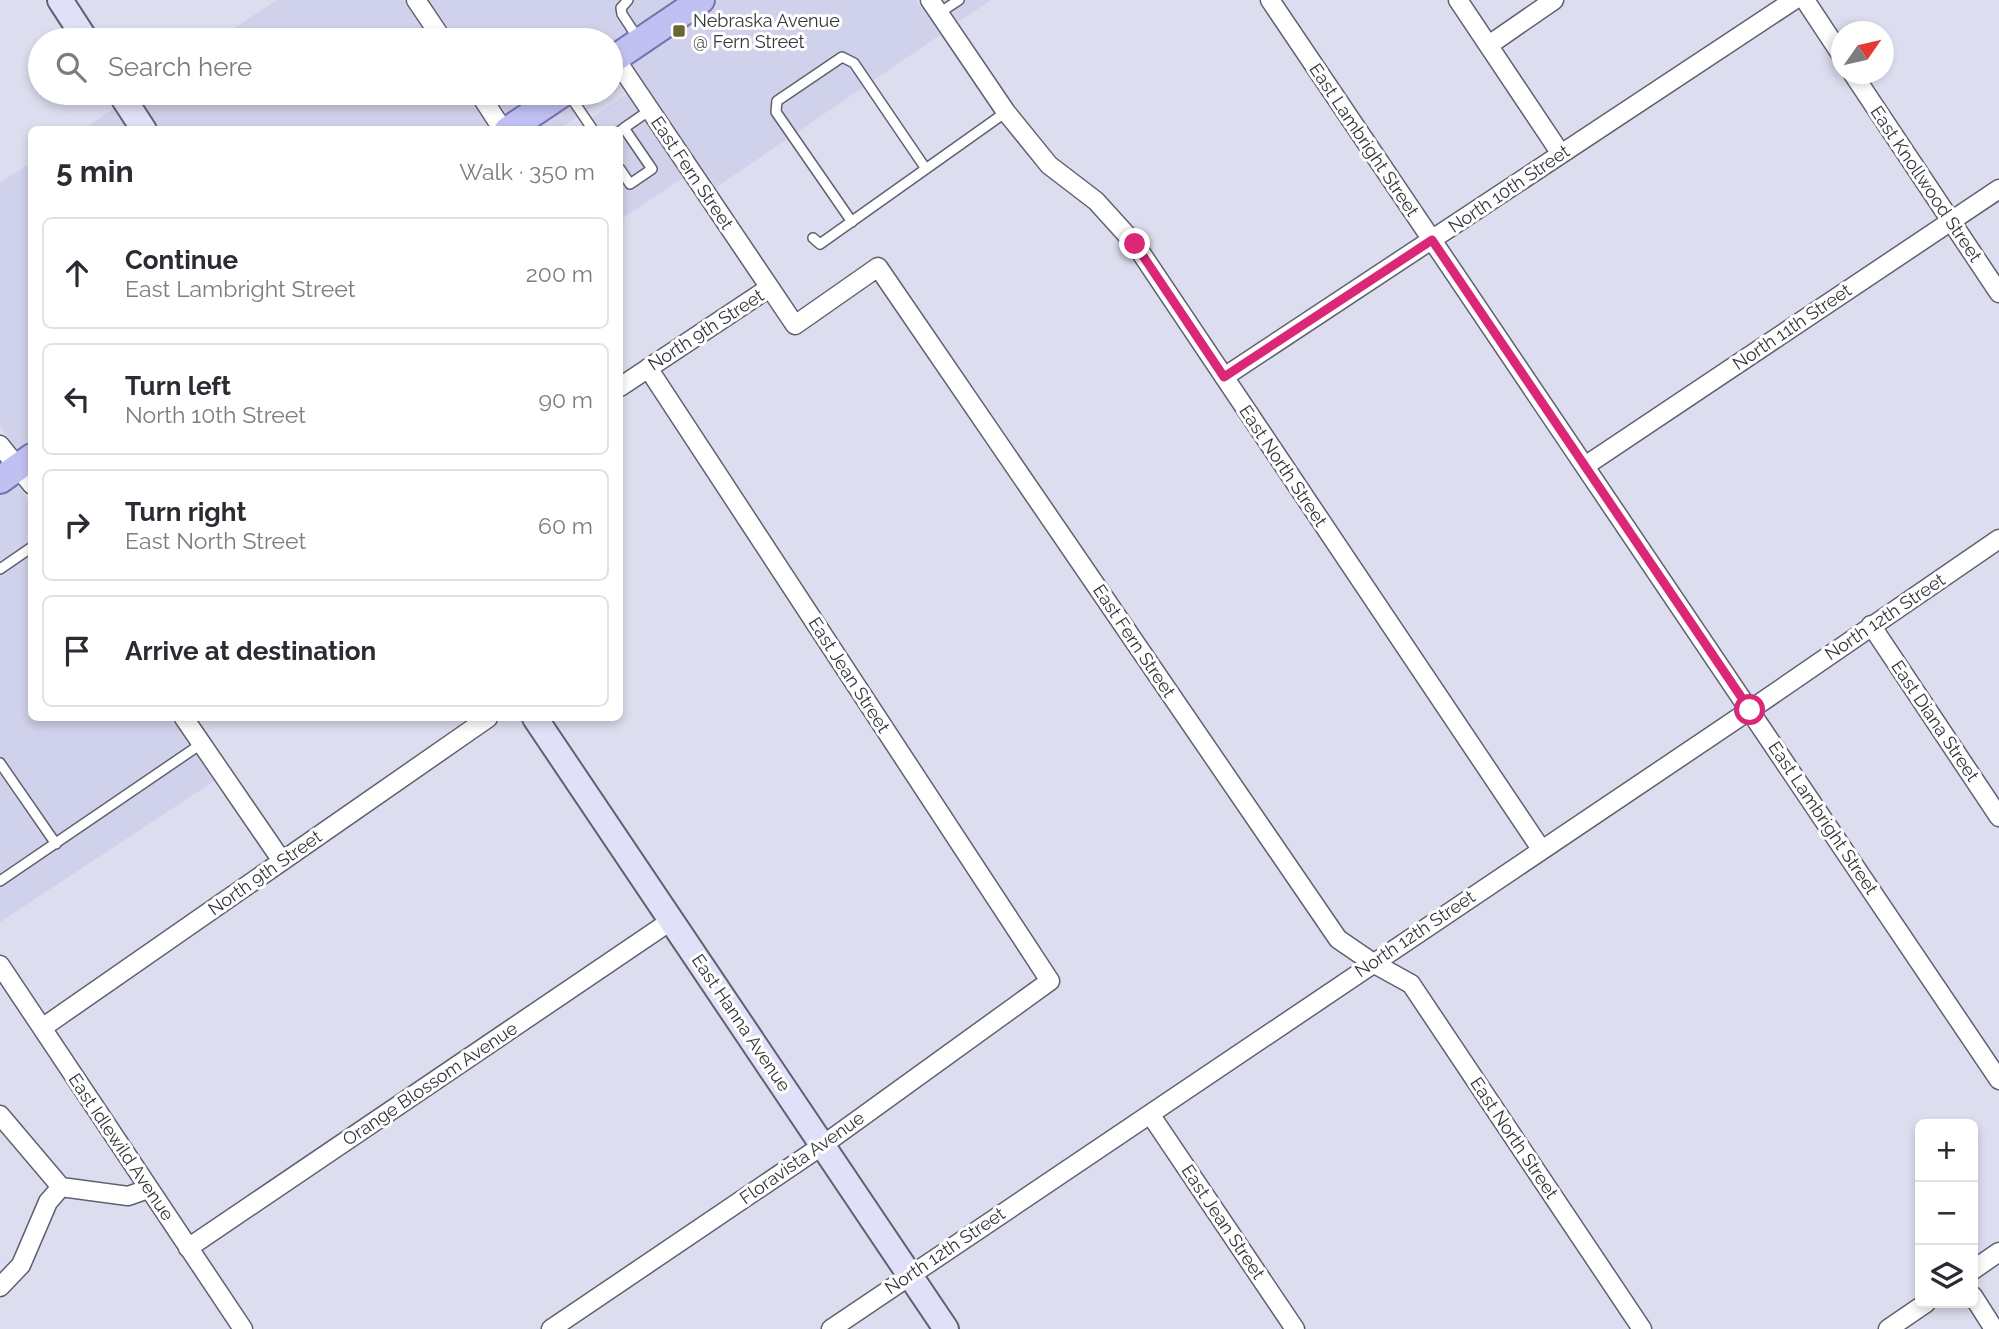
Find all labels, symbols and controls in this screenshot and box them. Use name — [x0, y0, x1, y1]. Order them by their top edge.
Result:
place label: Nebraska Avenue @ Fern Street — [693, 10, 840, 52]
north arrow — [1831, 21, 1894, 84]
marker: Nebraska Avenue @ Fern Street — [671, 23, 687, 39]
search box — [28, 28, 623, 105]
icon: search — [52, 48, 90, 86]
text: Search here — [108, 52, 252, 82]
street label: East Lambright Street — [1305, 59, 1424, 220]
street label: East Knollwood Street — [1866, 102, 1986, 266]
street label: East Fern Street — [647, 112, 738, 233]
street label: North 10th Street — [1444, 140, 1573, 237]
text: 5 min — [56, 154, 134, 189]
text: Walk · 350 m — [459, 158, 595, 185]
route end — [1119, 228, 1150, 259]
text: Continue — [125, 245, 238, 275]
icon: ahead — [58, 254, 96, 292]
text: 200 m — [526, 260, 593, 287]
text: East Lambright Street — [125, 275, 355, 302]
street label: North 11th Street — [1729, 279, 1855, 374]
street label: North 9th Street — [644, 284, 767, 375]
text: Turn left — [125, 371, 231, 401]
icon: left — [58, 380, 96, 418]
text: 90 m — [538, 386, 593, 413]
text: North 10th Street — [125, 401, 306, 428]
street label: East North Street — [1235, 401, 1332, 530]
text: Turn right — [125, 497, 246, 527]
icon: right — [58, 506, 96, 544]
text: 60 m — [538, 512, 593, 539]
text: East North Street — [125, 527, 306, 554]
street label: North 12th Street — [1821, 569, 1949, 664]
street label: East Fern Street — [1089, 580, 1180, 701]
street label: East Jean Street — [804, 613, 895, 736]
icon: arrive — [58, 632, 96, 670]
text: Arrive at destination — [125, 636, 376, 666]
street label: East Diana Street — [1887, 656, 1984, 785]
route start — [1734, 694, 1765, 725]
street label: East Lambright Street — [1764, 737, 1883, 898]
street label: North 9th Street — [204, 826, 325, 919]
street label: North 12th Street — [1351, 886, 1479, 981]
street label: East Hanna Avenue — [688, 950, 795, 1096]
street label: Orange Blossom Avenue — [339, 1017, 521, 1150]
street label: East Idlewild Avenue — [64, 1069, 179, 1224]
street label: East North Street — [1466, 1073, 1563, 1202]
street label: Floravista Avenue — [735, 1107, 868, 1208]
map controls — [1915, 1119, 1978, 1308]
button: + — [1915, 1119, 1978, 1182]
street label: East Jean Street — [1177, 1161, 1269, 1283]
button: − — [1915, 1182, 1978, 1245]
street label: North 12th Street — [881, 1203, 1009, 1298]
button: layers — [1915, 1245, 1978, 1308]

